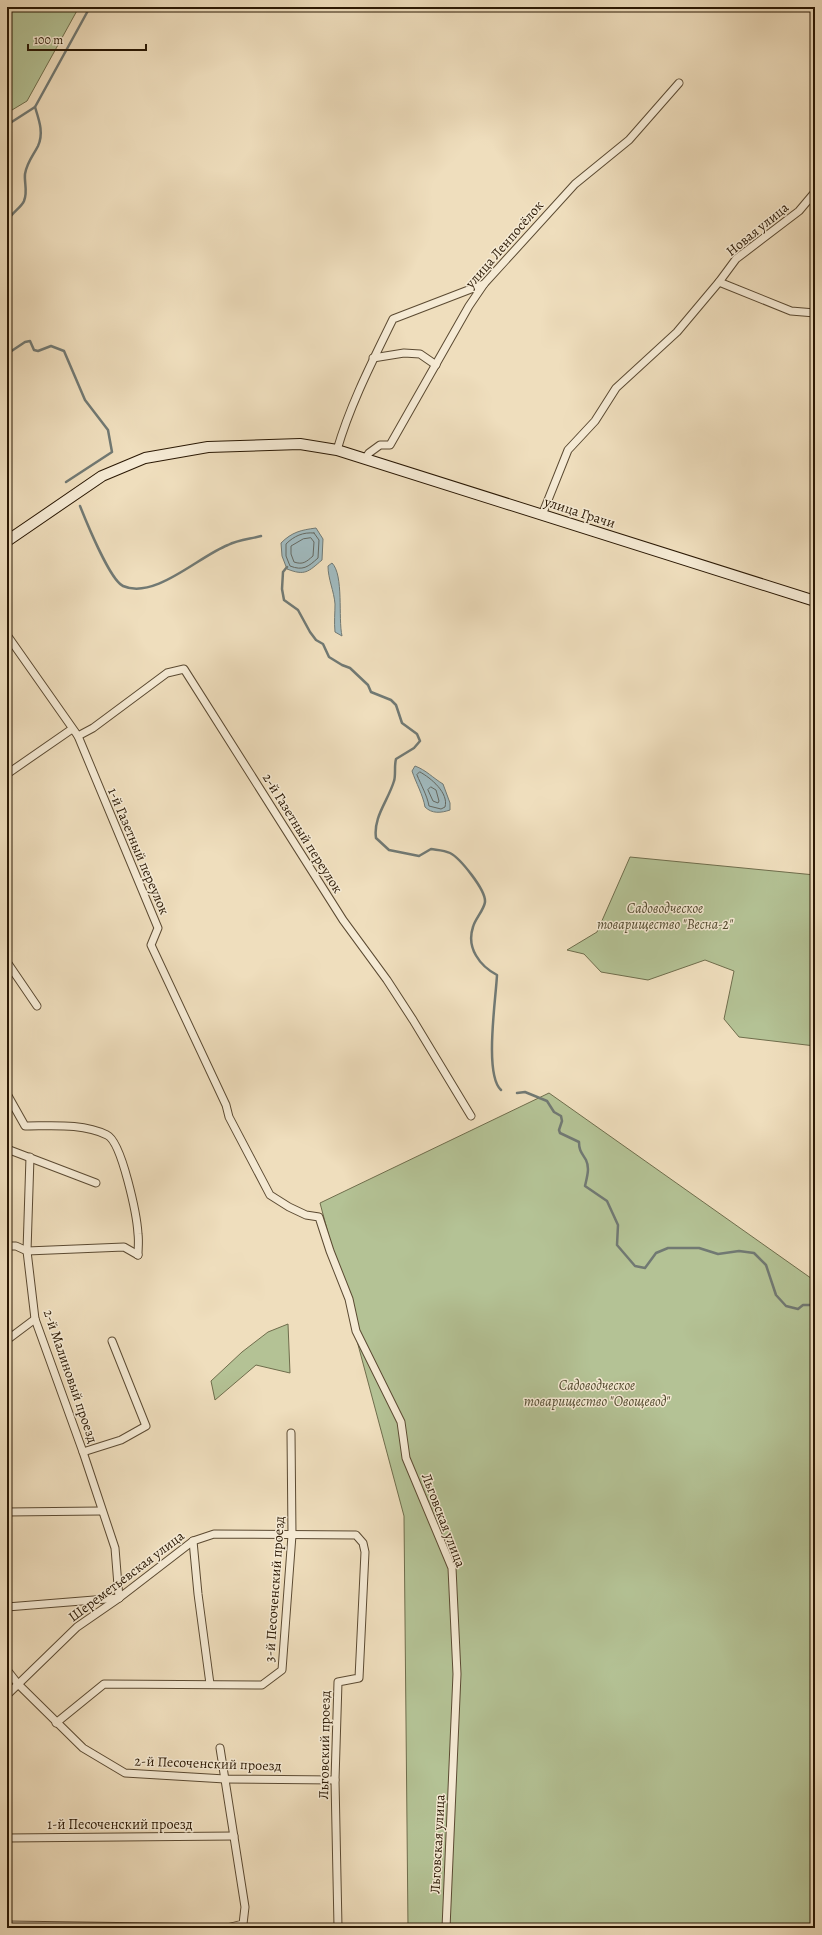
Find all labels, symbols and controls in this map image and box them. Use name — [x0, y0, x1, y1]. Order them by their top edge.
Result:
scale bar — [28, 26, 146, 52]
text: 100 m — [34, 32, 63, 48]
street label: улица Ленпосёлок — [460, 196, 548, 293]
street label: Новая улица — [722, 198, 793, 261]
street label: улица Грачи — [541, 492, 618, 533]
street label: 2-й Газетный переулок — [258, 770, 347, 897]
street label: 1-й Газетный переулок — [103, 785, 174, 918]
park label: Садоводческое товарищество "Весна-2" — [597, 899, 734, 934]
street label: 2-й Малиновый проезд — [39, 1307, 102, 1446]
park label: Садоводческое товарищество "Овощевод" — [524, 1376, 671, 1411]
street label: Льговская улица — [417, 1470, 470, 1571]
street label: 3-й Песоченский проезд — [260, 1515, 289, 1663]
street label: Шереметьевская улица — [64, 1526, 189, 1626]
street label: Льговский проезд — [314, 1690, 335, 1800]
street label: 2-й Песоченский проезд — [134, 1751, 282, 1776]
street label: Льговская улица — [425, 1793, 450, 1894]
street label: 1-й Песоченский проезд — [47, 1815, 193, 1834]

